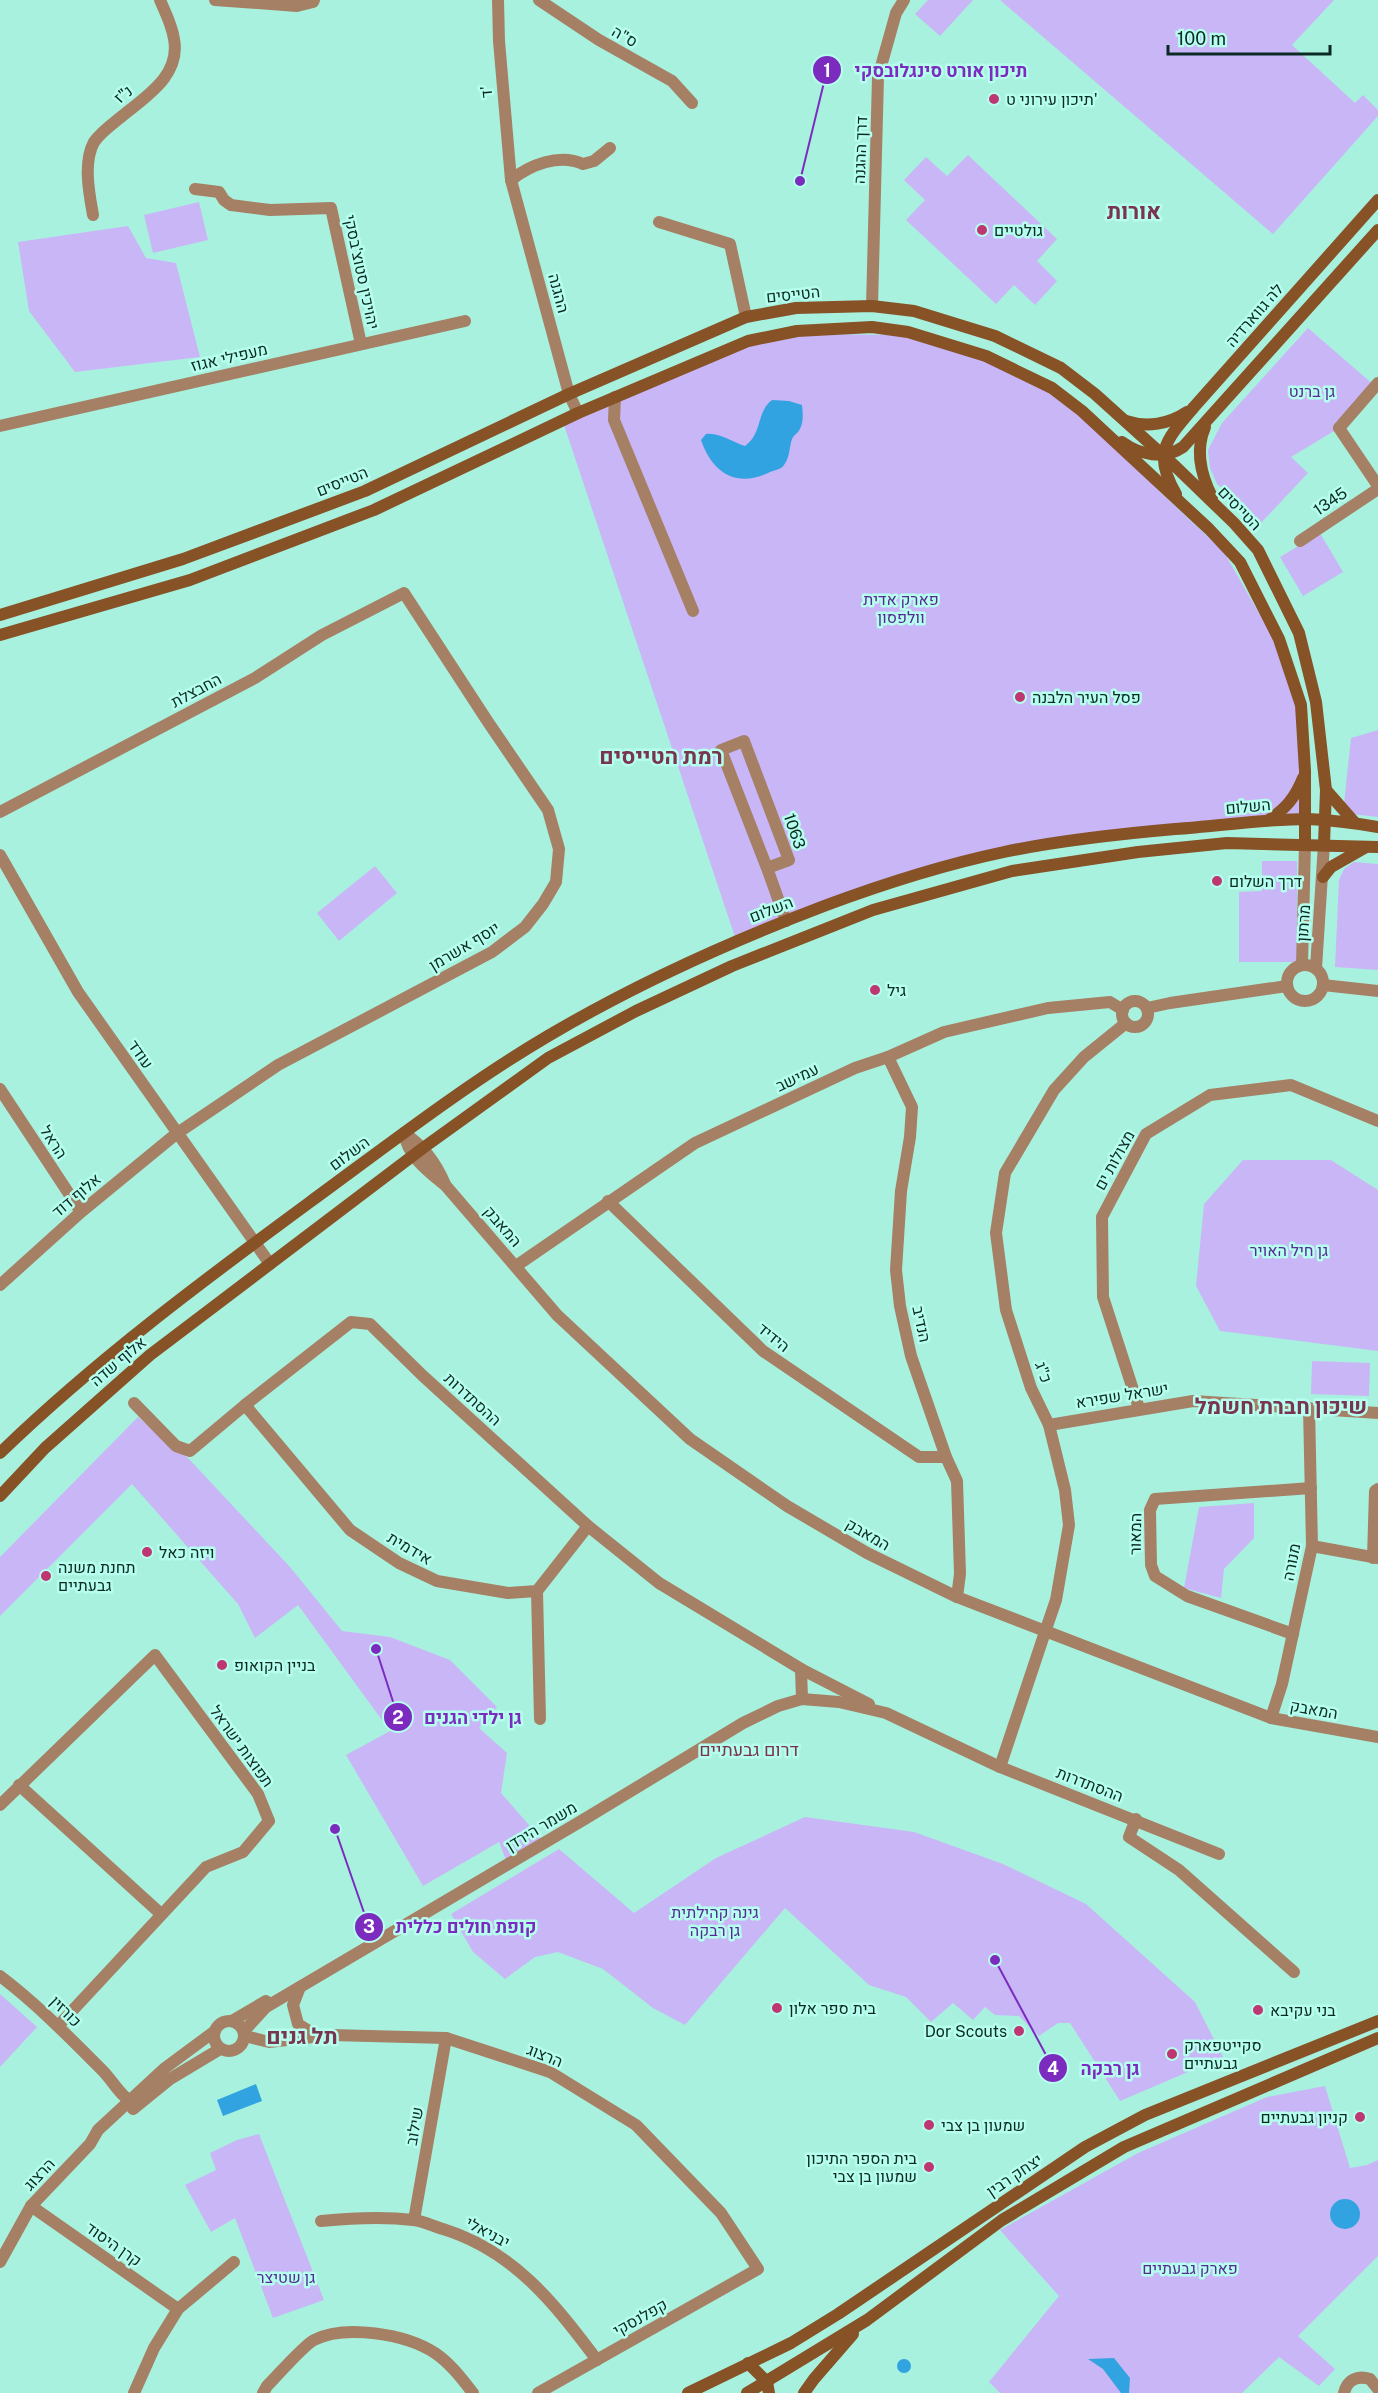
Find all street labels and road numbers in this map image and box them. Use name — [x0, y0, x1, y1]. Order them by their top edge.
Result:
street label: ס"ה — [609, 22, 641, 51]
street label: נ"ז — [110, 81, 136, 108]
street label: ד' — [476, 85, 497, 99]
street label: דרך ההגנה — [850, 116, 871, 184]
street label: יהויכין סטוצ'בסקי — [340, 213, 383, 331]
street label: ההגנה — [544, 271, 573, 315]
street label: לה גווארדיה — [1222, 280, 1287, 351]
street label: הטייסים — [765, 282, 821, 307]
street label: מעפילי אגוז — [189, 339, 269, 376]
street label: הטייסים — [314, 463, 371, 500]
street label: הטייסים — [1214, 482, 1265, 534]
street label: 1345 — [1310, 483, 1351, 520]
street label: החבצלת — [168, 669, 225, 712]
street label: השלום — [1225, 795, 1271, 818]
street label: 1063 — [780, 811, 809, 851]
street label: השלום — [747, 892, 796, 926]
street label: מרתון — [1293, 904, 1314, 942]
street label: יוסף אשרמן — [426, 918, 503, 975]
street label: עודד — [124, 1036, 157, 1072]
street label: עמישב — [773, 1059, 822, 1096]
street label: הראל — [36, 1122, 71, 1162]
street label: מצולות ים — [1090, 1127, 1139, 1193]
street label: השלום — [325, 1132, 373, 1174]
street label: אלוף דוד — [48, 1169, 105, 1221]
street label: המאבק — [480, 1202, 526, 1251]
street label: הנדיב — [908, 1304, 935, 1344]
street label: הידיד — [754, 1319, 794, 1356]
street label: אלוף שדה — [87, 1333, 150, 1390]
street label: כ"ג — [1031, 1359, 1056, 1386]
street label: ההסתדרות — [440, 1369, 505, 1430]
street label: ישראל שפירא — [1074, 1379, 1170, 1412]
street label: המאור — [1126, 1513, 1145, 1555]
street label: המאבק — [842, 1514, 893, 1555]
street label: אידמית — [384, 1528, 435, 1569]
street label: מנורה — [1279, 1542, 1304, 1583]
street label: המאבק — [1289, 1696, 1339, 1723]
street label: תפוצות ישראל — [206, 1702, 277, 1791]
street label: ההסתדרות — [1054, 1763, 1126, 1806]
street label: משמר הירדן — [502, 1798, 580, 1855]
street label: כורזין — [46, 1992, 85, 2031]
street label: הרצוג — [524, 2040, 565, 2071]
street label: שילוב — [402, 2105, 427, 2147]
street label: יצחק רבין — [983, 2150, 1046, 2201]
street label: הרצוג — [20, 2154, 59, 2194]
street label: יבניאלי — [462, 2213, 513, 2252]
street label: קרן היסוד — [82, 2218, 145, 2270]
street label: קפלנסקי — [610, 2295, 671, 2340]

